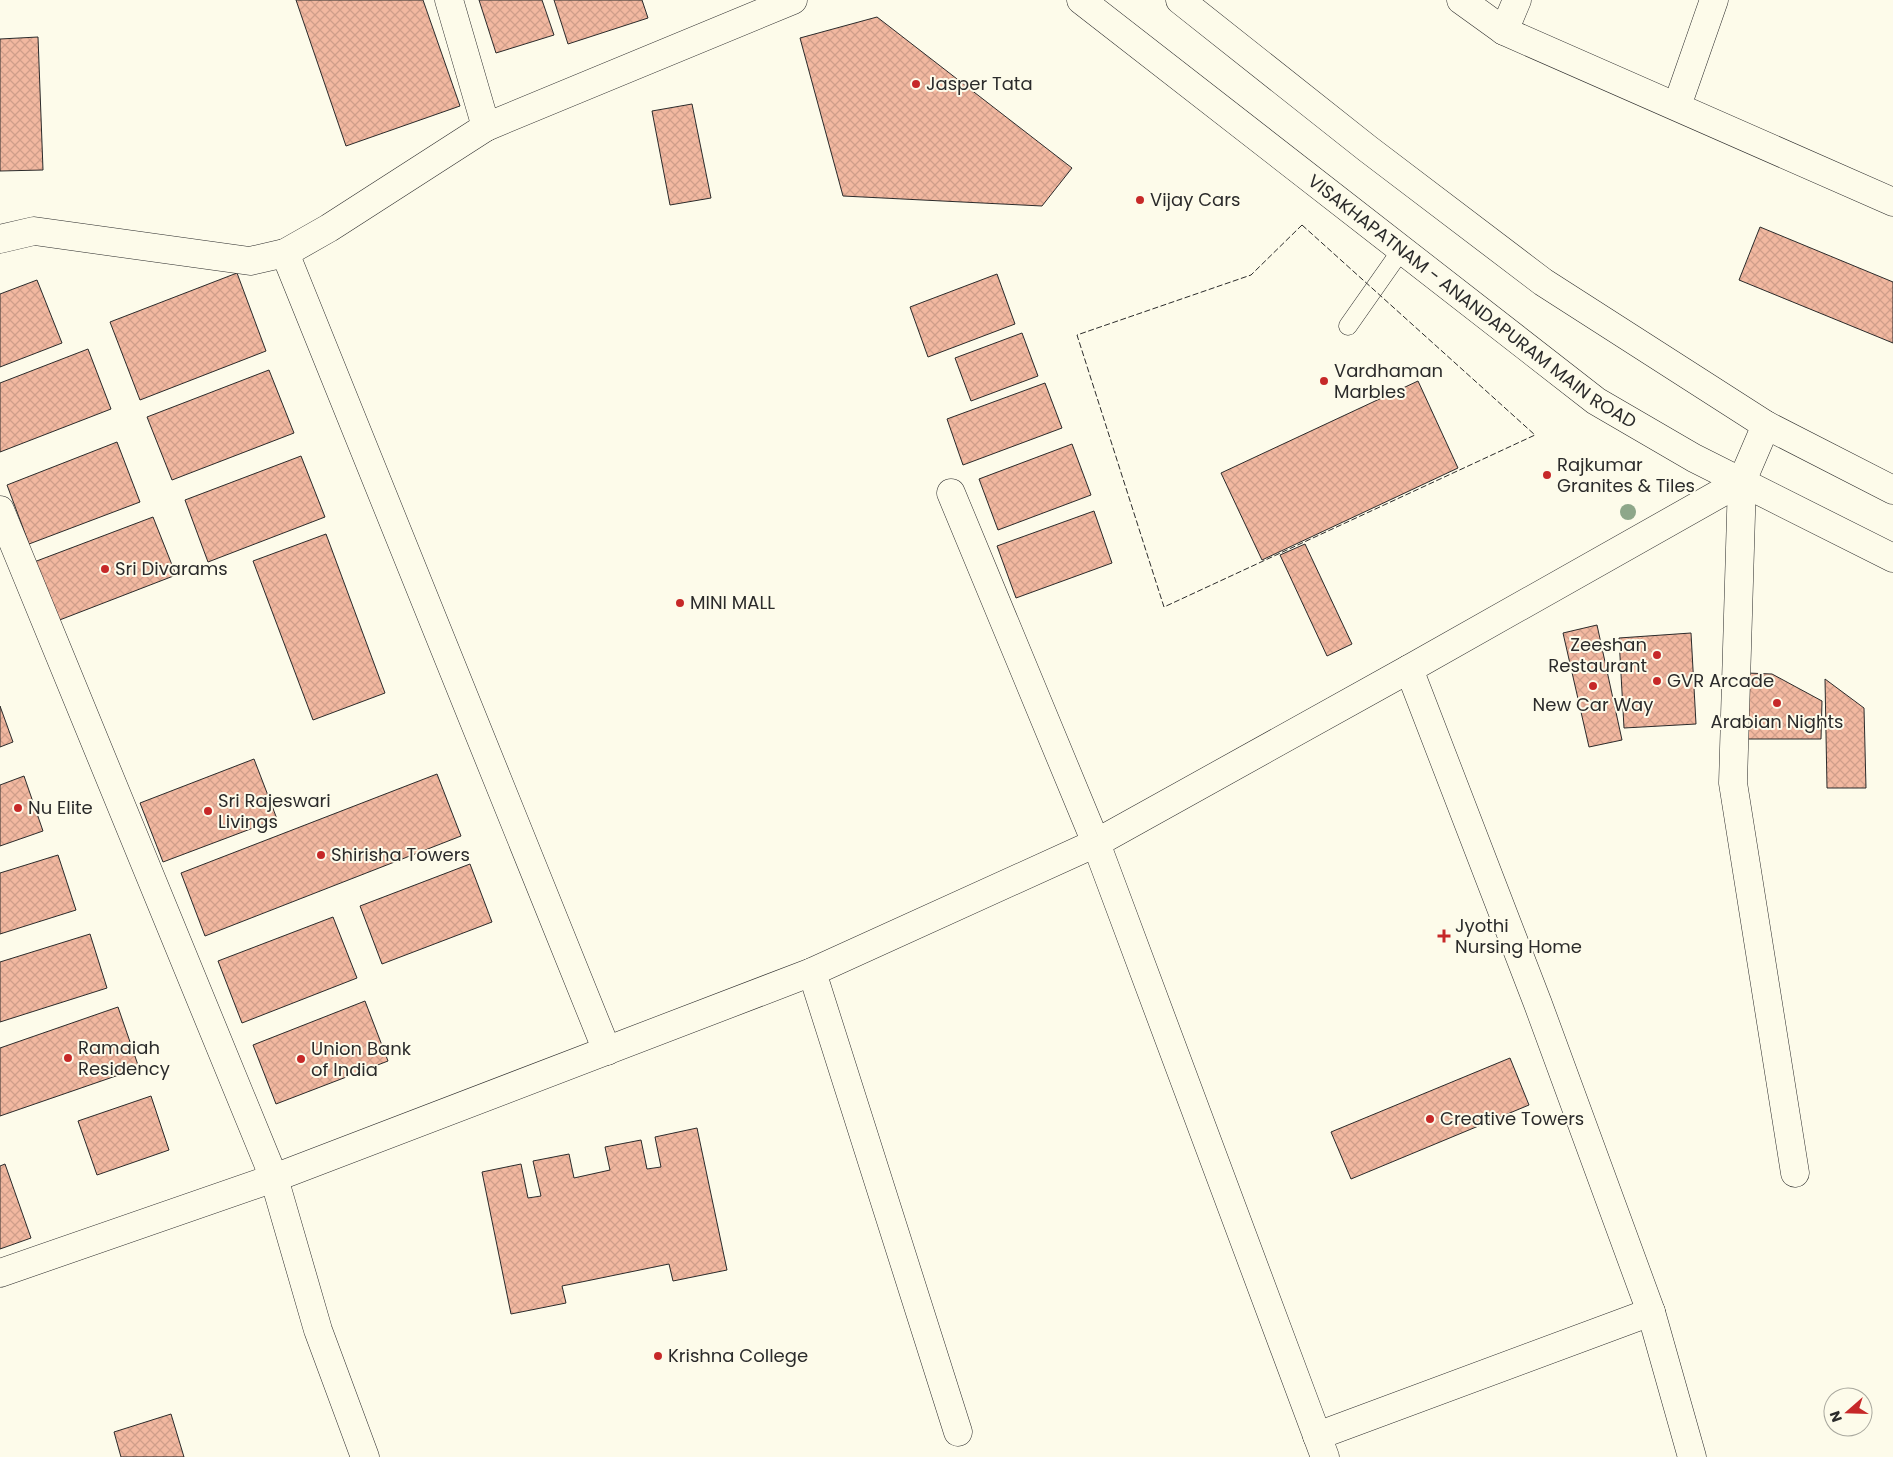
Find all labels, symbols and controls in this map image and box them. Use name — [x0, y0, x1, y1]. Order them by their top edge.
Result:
place label: Jasper Tata — [926, 71, 1033, 96]
marker: Jasper Tata — [910, 78, 922, 90]
street label: VISAKHAPATNAM - ANANDAPURAM MAIN ROAD — [1303, 168, 1641, 434]
place label: Vijay Cars — [1150, 187, 1240, 212]
marker: Vijay Cars — [1134, 194, 1146, 206]
place label: Vardhaman Marbles — [1334, 358, 1443, 404]
marker: Vardhaman Marbles — [1318, 375, 1330, 387]
place label: Rajkumar Granites & Tiles — [1557, 452, 1695, 498]
marker: Rajkumar Granites & Tiles — [1541, 469, 1553, 481]
place label: Sri Divarams — [115, 556, 228, 581]
marker: Sri Divarams — [99, 563, 111, 575]
place label: MINI MALL — [690, 590, 775, 615]
marker: MINI MALL — [674, 597, 686, 609]
place label: Zeeshan Restaurant — [1548, 632, 1647, 678]
marker: Zeeshan Restaurant — [1651, 649, 1663, 661]
place label: GVR Arcade — [1667, 668, 1774, 693]
marker: GVR Arcade — [1651, 675, 1663, 687]
marker: New Car Way — [1587, 680, 1599, 692]
place label: New Car Way — [1533, 692, 1653, 717]
marker: Arabian Nights — [1771, 697, 1783, 709]
place label: Arabian Nights — [1711, 709, 1843, 734]
place label: Sri Rajeswari Livings — [218, 788, 331, 834]
place label: Nu Elite — [28, 795, 93, 820]
marker: Nu Elite — [12, 802, 24, 814]
marker: Sri Rajeswari Livings — [202, 805, 214, 817]
place label: Shirisha Towers — [331, 842, 470, 867]
marker: Shirisha Towers — [315, 849, 327, 861]
place label: Jyothi Nursing Home — [1455, 913, 1582, 959]
marker: Jyothi Nursing Home — [1437, 929, 1451, 943]
place label: Ramaiah Residency — [78, 1035, 170, 1081]
place label: Union Bank of India — [311, 1036, 412, 1082]
marker: Ramaiah Residency — [62, 1052, 74, 1064]
marker: Union Bank of India — [295, 1053, 307, 1065]
place label: Creative Towers — [1440, 1106, 1584, 1131]
marker: Creative Towers — [1424, 1113, 1436, 1125]
place label: Krishna College — [668, 1343, 808, 1368]
marker: Krishna College — [652, 1350, 664, 1362]
north arrow — [1823, 1387, 1873, 1437]
text: N — [1825, 1408, 1847, 1425]

